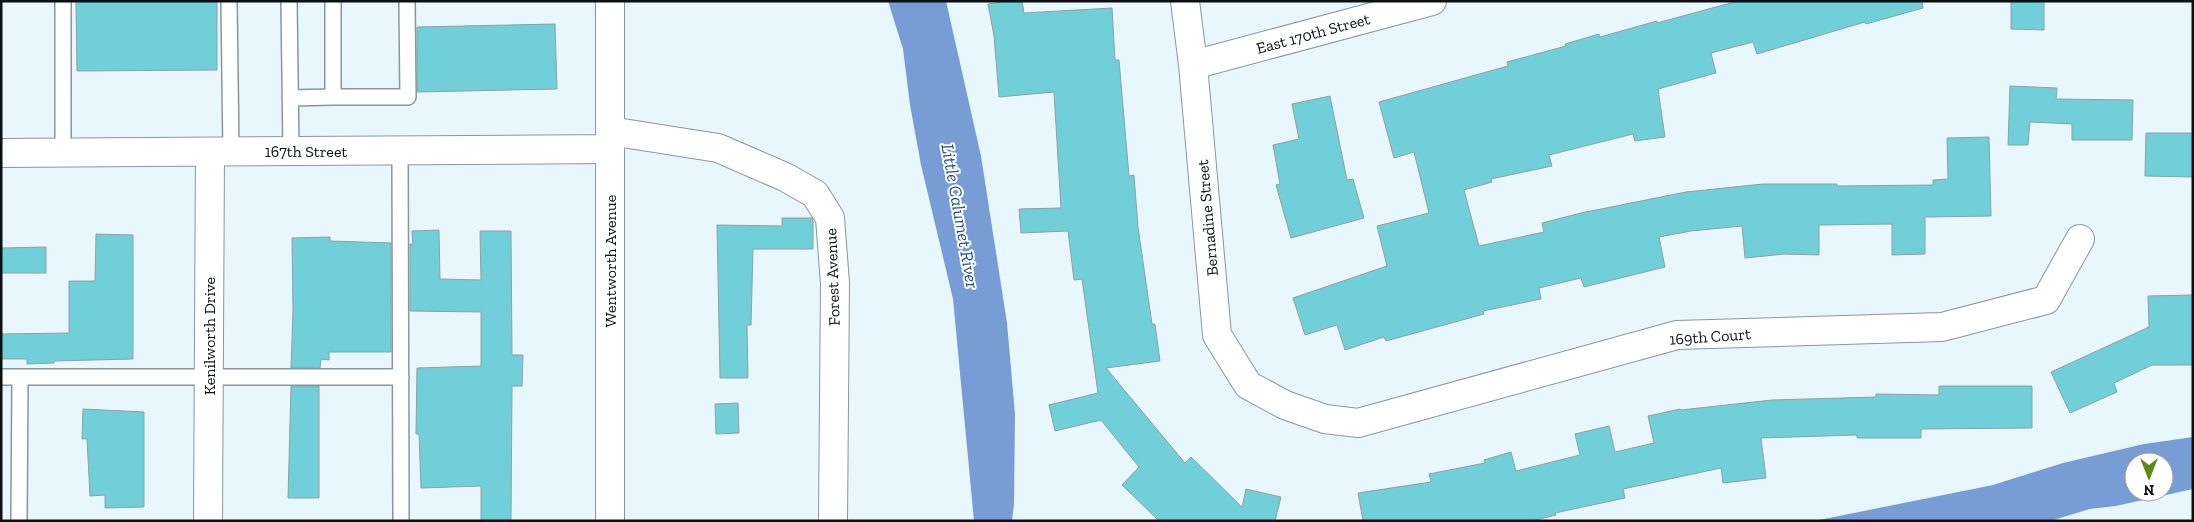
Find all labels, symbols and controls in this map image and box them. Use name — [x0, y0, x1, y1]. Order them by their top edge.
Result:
street label: East 170th Street — [1254, 9, 1372, 58]
street label: 167th Street — [265, 142, 347, 161]
water label: Little Calumet River — [936, 142, 984, 291]
street label: Bernadine Street — [1193, 159, 1222, 277]
street label: Wentworth Avenue — [601, 195, 620, 327]
street label: Forest Avenue — [821, 228, 844, 326]
street label: Kenilworth Drive — [200, 277, 219, 395]
street label: 169th Court — [1669, 324, 1752, 349]
north arrow — [2124, 452, 2174, 502]
text: N — [2143, 481, 2154, 498]

